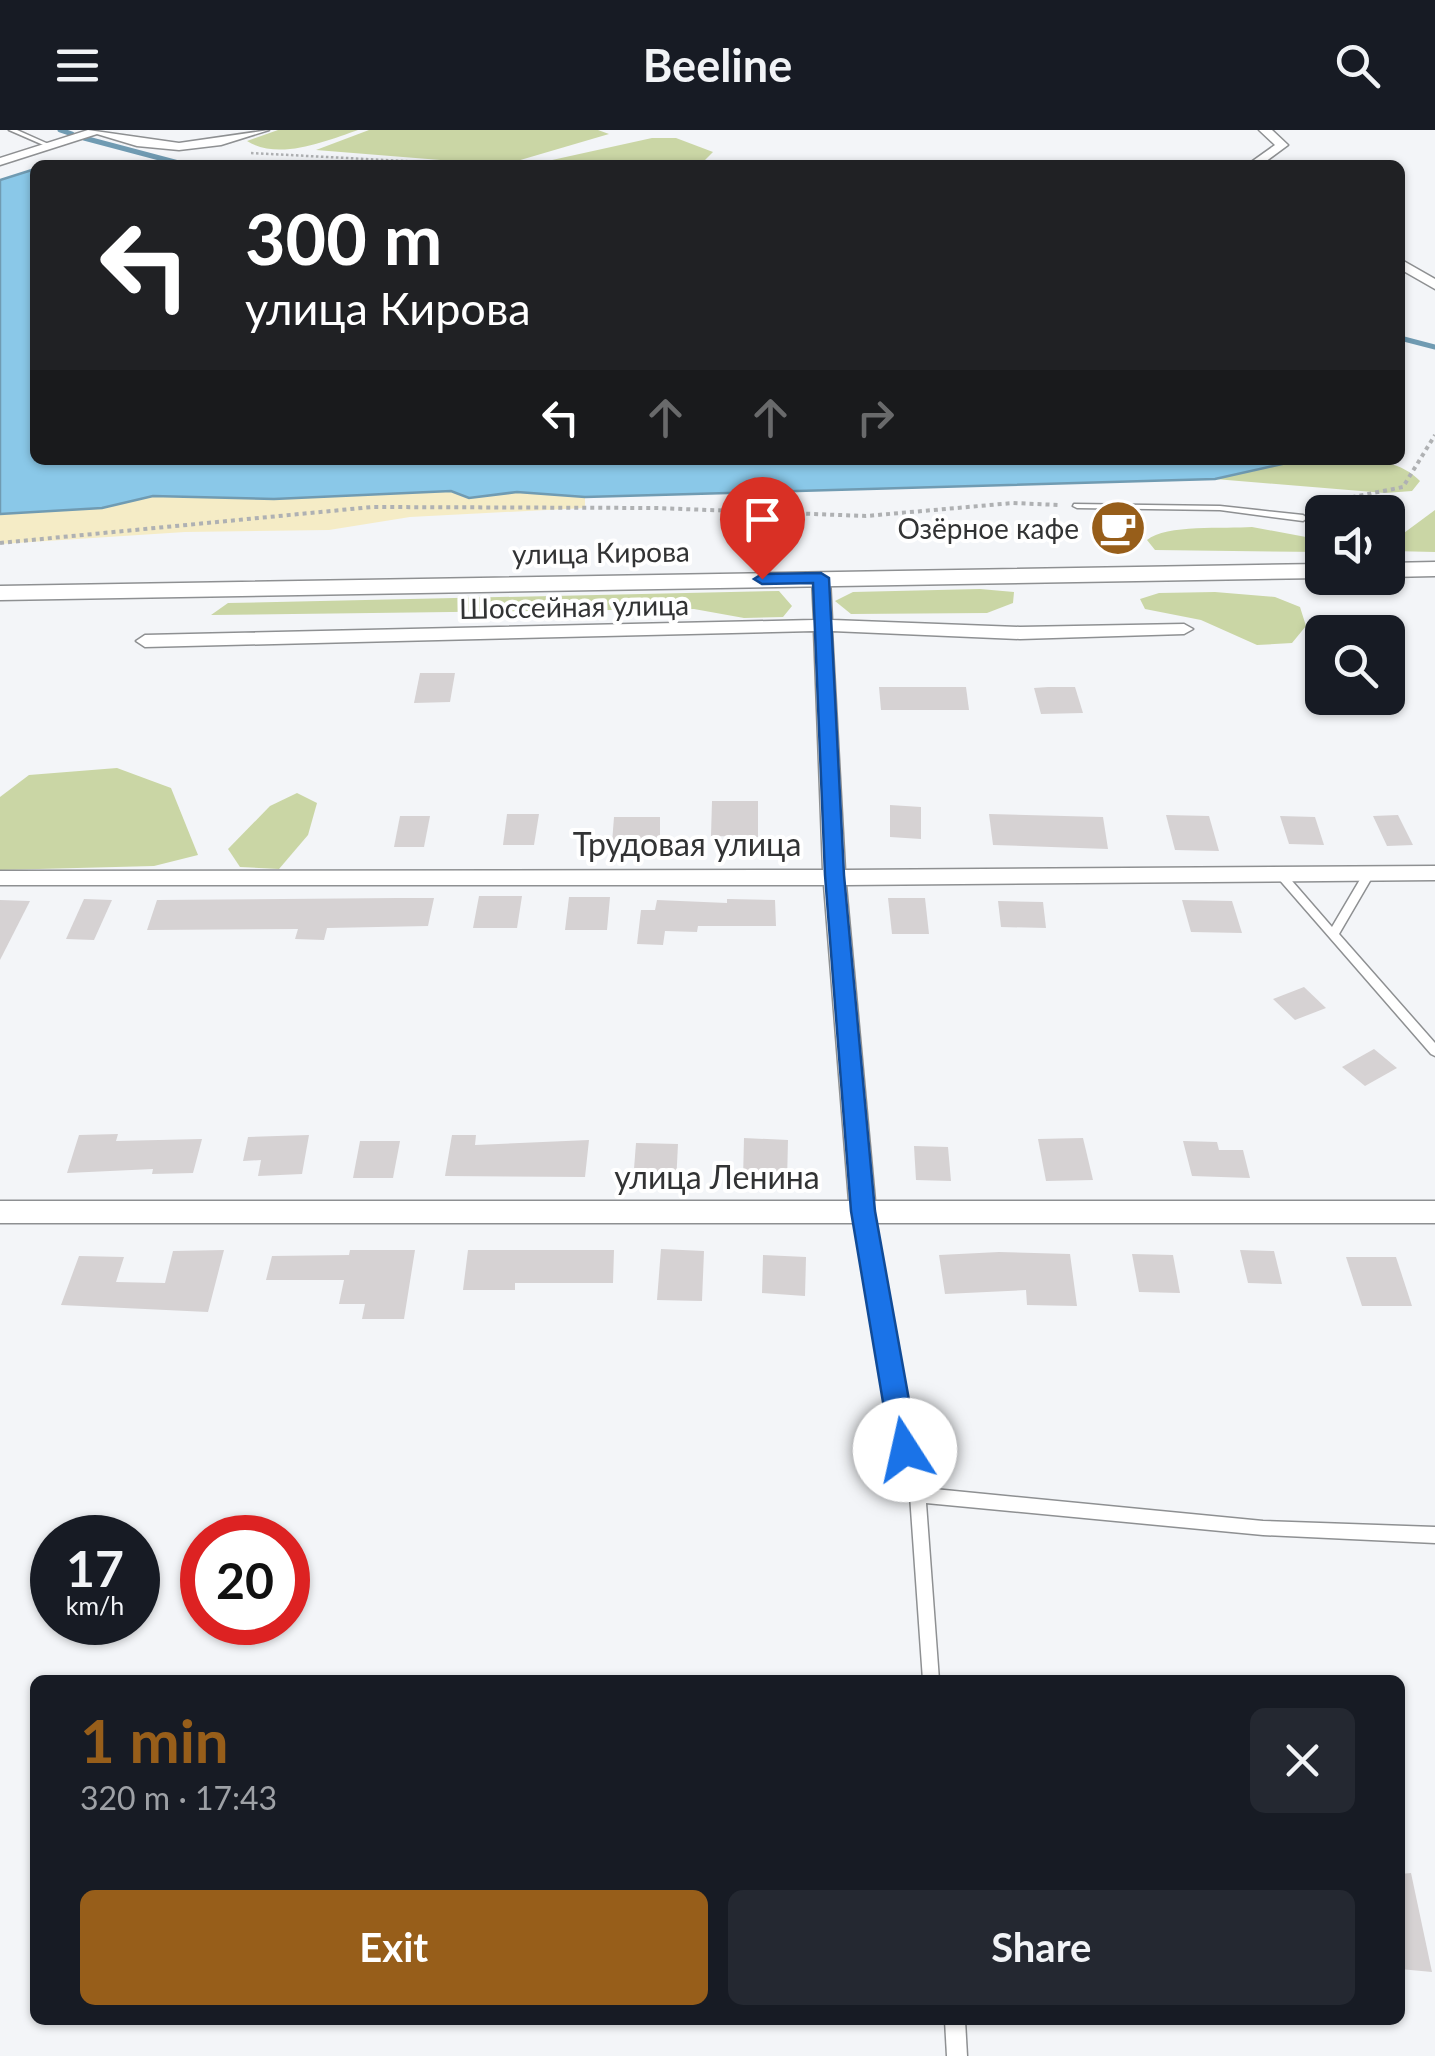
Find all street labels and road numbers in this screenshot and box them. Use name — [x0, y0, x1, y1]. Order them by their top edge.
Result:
street label: улица Кирова — [512, 533, 690, 571]
street label: Шоссейная улица — [459, 587, 689, 625]
street label: Трудовая улица — [573, 824, 801, 863]
street label: улица Ленина — [614, 1157, 820, 1196]

